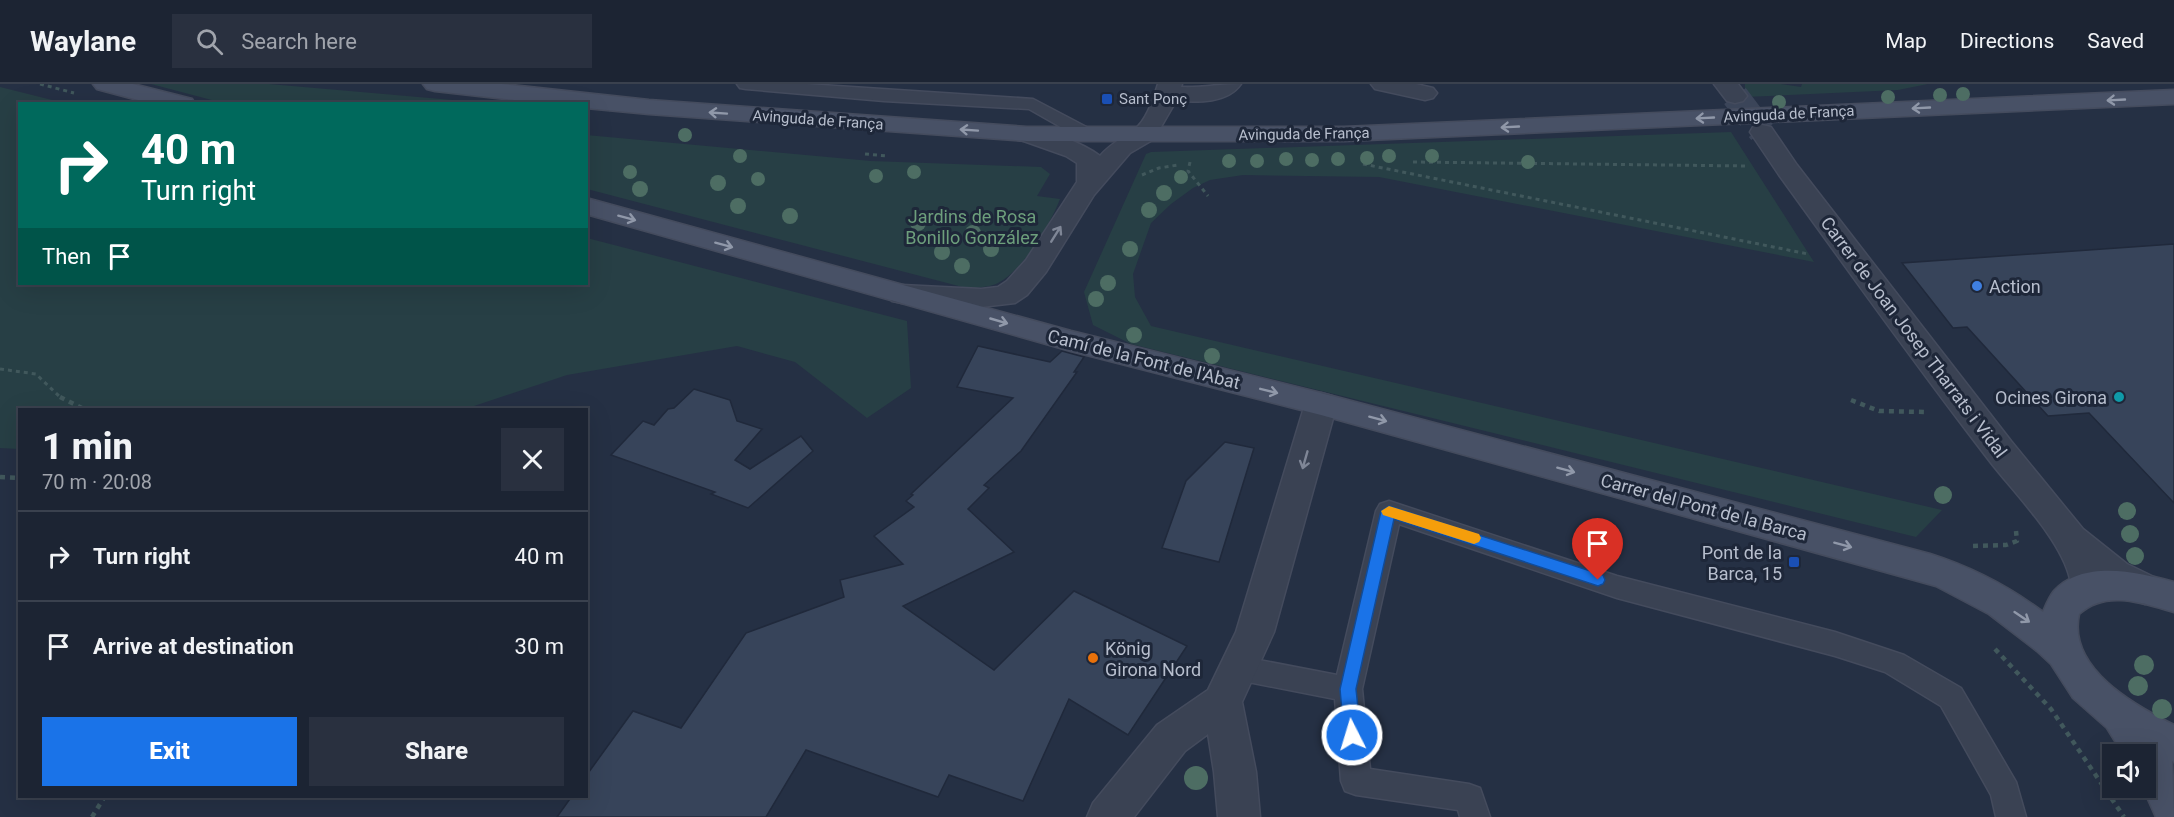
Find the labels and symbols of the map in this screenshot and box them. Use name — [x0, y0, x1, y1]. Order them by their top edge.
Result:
place label: Sant Ponç — [1119, 90, 1187, 108]
marker: Sant Ponç — [1100, 92, 1114, 106]
one-way arrow — [2106, 94, 2126, 105]
street label: Avinguda de França — [1723, 102, 1855, 126]
one-way arrow — [1911, 103, 1931, 114]
street label: Avinguda de França — [752, 106, 884, 134]
one-way arrow — [708, 107, 728, 118]
one-way arrow — [1695, 113, 1715, 124]
one-way arrow — [1501, 122, 1521, 133]
one-way arrow — [959, 124, 979, 135]
street label: Avinguda de França — [1238, 124, 1370, 144]
park label: Jardins de Rosa Bonillo González — [905, 206, 1039, 248]
street label: Carrer de Joan Josep Tharrats i Vidal — [1816, 212, 2012, 462]
one-way arrow — [617, 213, 636, 224]
one-way arrow — [1050, 226, 1062, 243]
one-way arrow — [714, 240, 733, 251]
place label: Action — [1989, 276, 2041, 297]
marker: Action — [1970, 279, 1984, 293]
one-way arrow — [989, 316, 1008, 327]
street label: Camí de la Font de l'Abat — [1046, 325, 1242, 393]
one-way arrow — [1259, 386, 1278, 397]
place label: Ocines Girona — [1995, 387, 2107, 408]
marker: Ocines Girona — [2112, 390, 2126, 404]
one-way arrow — [1368, 414, 1387, 426]
one-way arrow — [1299, 450, 1310, 469]
one-way arrow — [1556, 464, 1575, 476]
street label: Carrer del Pont de la Barca — [1598, 469, 1810, 545]
pin — [1572, 518, 1623, 580]
one-way arrow — [1833, 539, 1852, 551]
place label: Pont de la Barca, 15 — [1702, 542, 1782, 584]
marker: Pont de la Barca, 15 — [1787, 555, 1801, 569]
one-way arrow — [2014, 610, 2031, 623]
place label: König Girona Nord — [1105, 638, 1201, 680]
marker: König Girona Nord — [1086, 651, 1100, 665]
position arrow — [1320, 703, 1384, 767]

